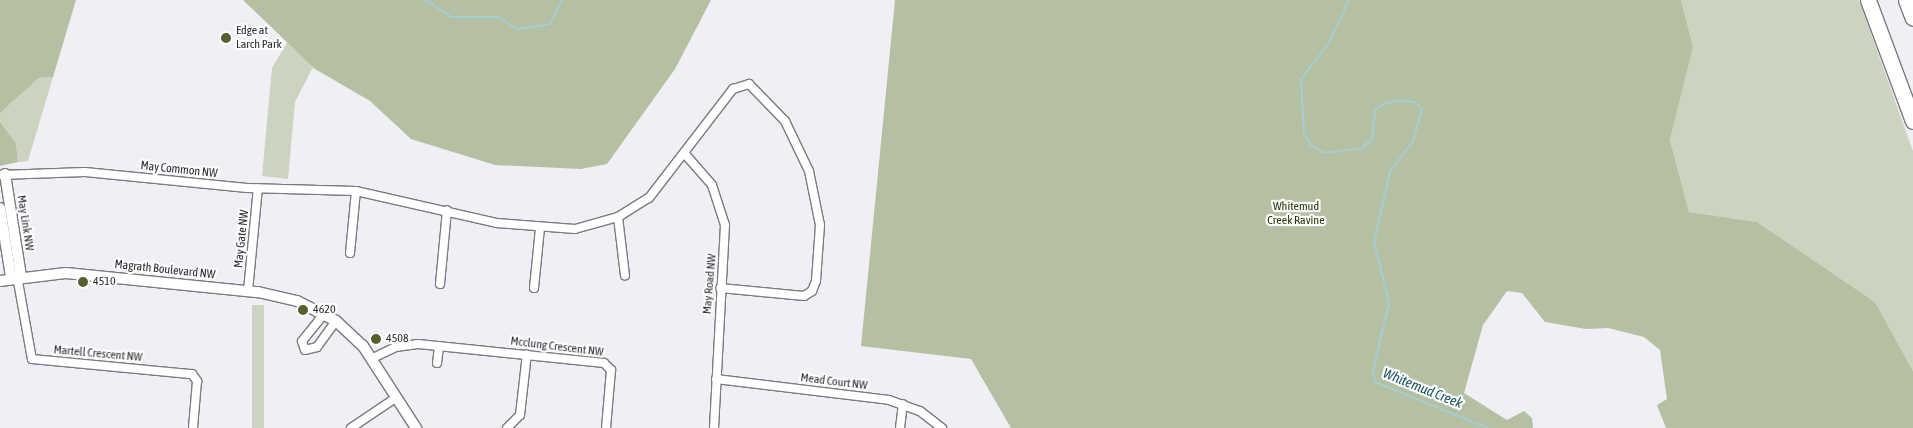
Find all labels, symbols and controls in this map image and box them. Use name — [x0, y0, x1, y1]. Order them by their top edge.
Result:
place label: Edge at Larch Park — [236, 24, 282, 52]
marker: Edge at Larch Park — [220, 32, 232, 44]
street label: May Common NW — [140, 159, 218, 181]
street label: May Link NW — [13, 194, 37, 252]
park label: Whitemud Creek Ravine — [1267, 200, 1325, 228]
street label: May Gate NW — [232, 209, 252, 269]
street label: May Road NW — [700, 253, 720, 315]
street label: Magrath Boulevard NW — [114, 258, 216, 282]
place label: 4510 — [93, 275, 116, 289]
marker: 4510 — [77, 276, 89, 288]
place label: 4620 — [313, 303, 336, 317]
marker: 4620 — [297, 304, 309, 316]
place label: 4508 — [386, 332, 409, 346]
marker: 4508 — [370, 333, 382, 345]
street label: Mcclung Crescent NW — [510, 334, 604, 360]
street label: Martell Crescent NW — [53, 343, 143, 365]
water label: Whitemud Creek — [1381, 364, 1465, 412]
street label: Mead Court NW — [800, 371, 868, 393]

